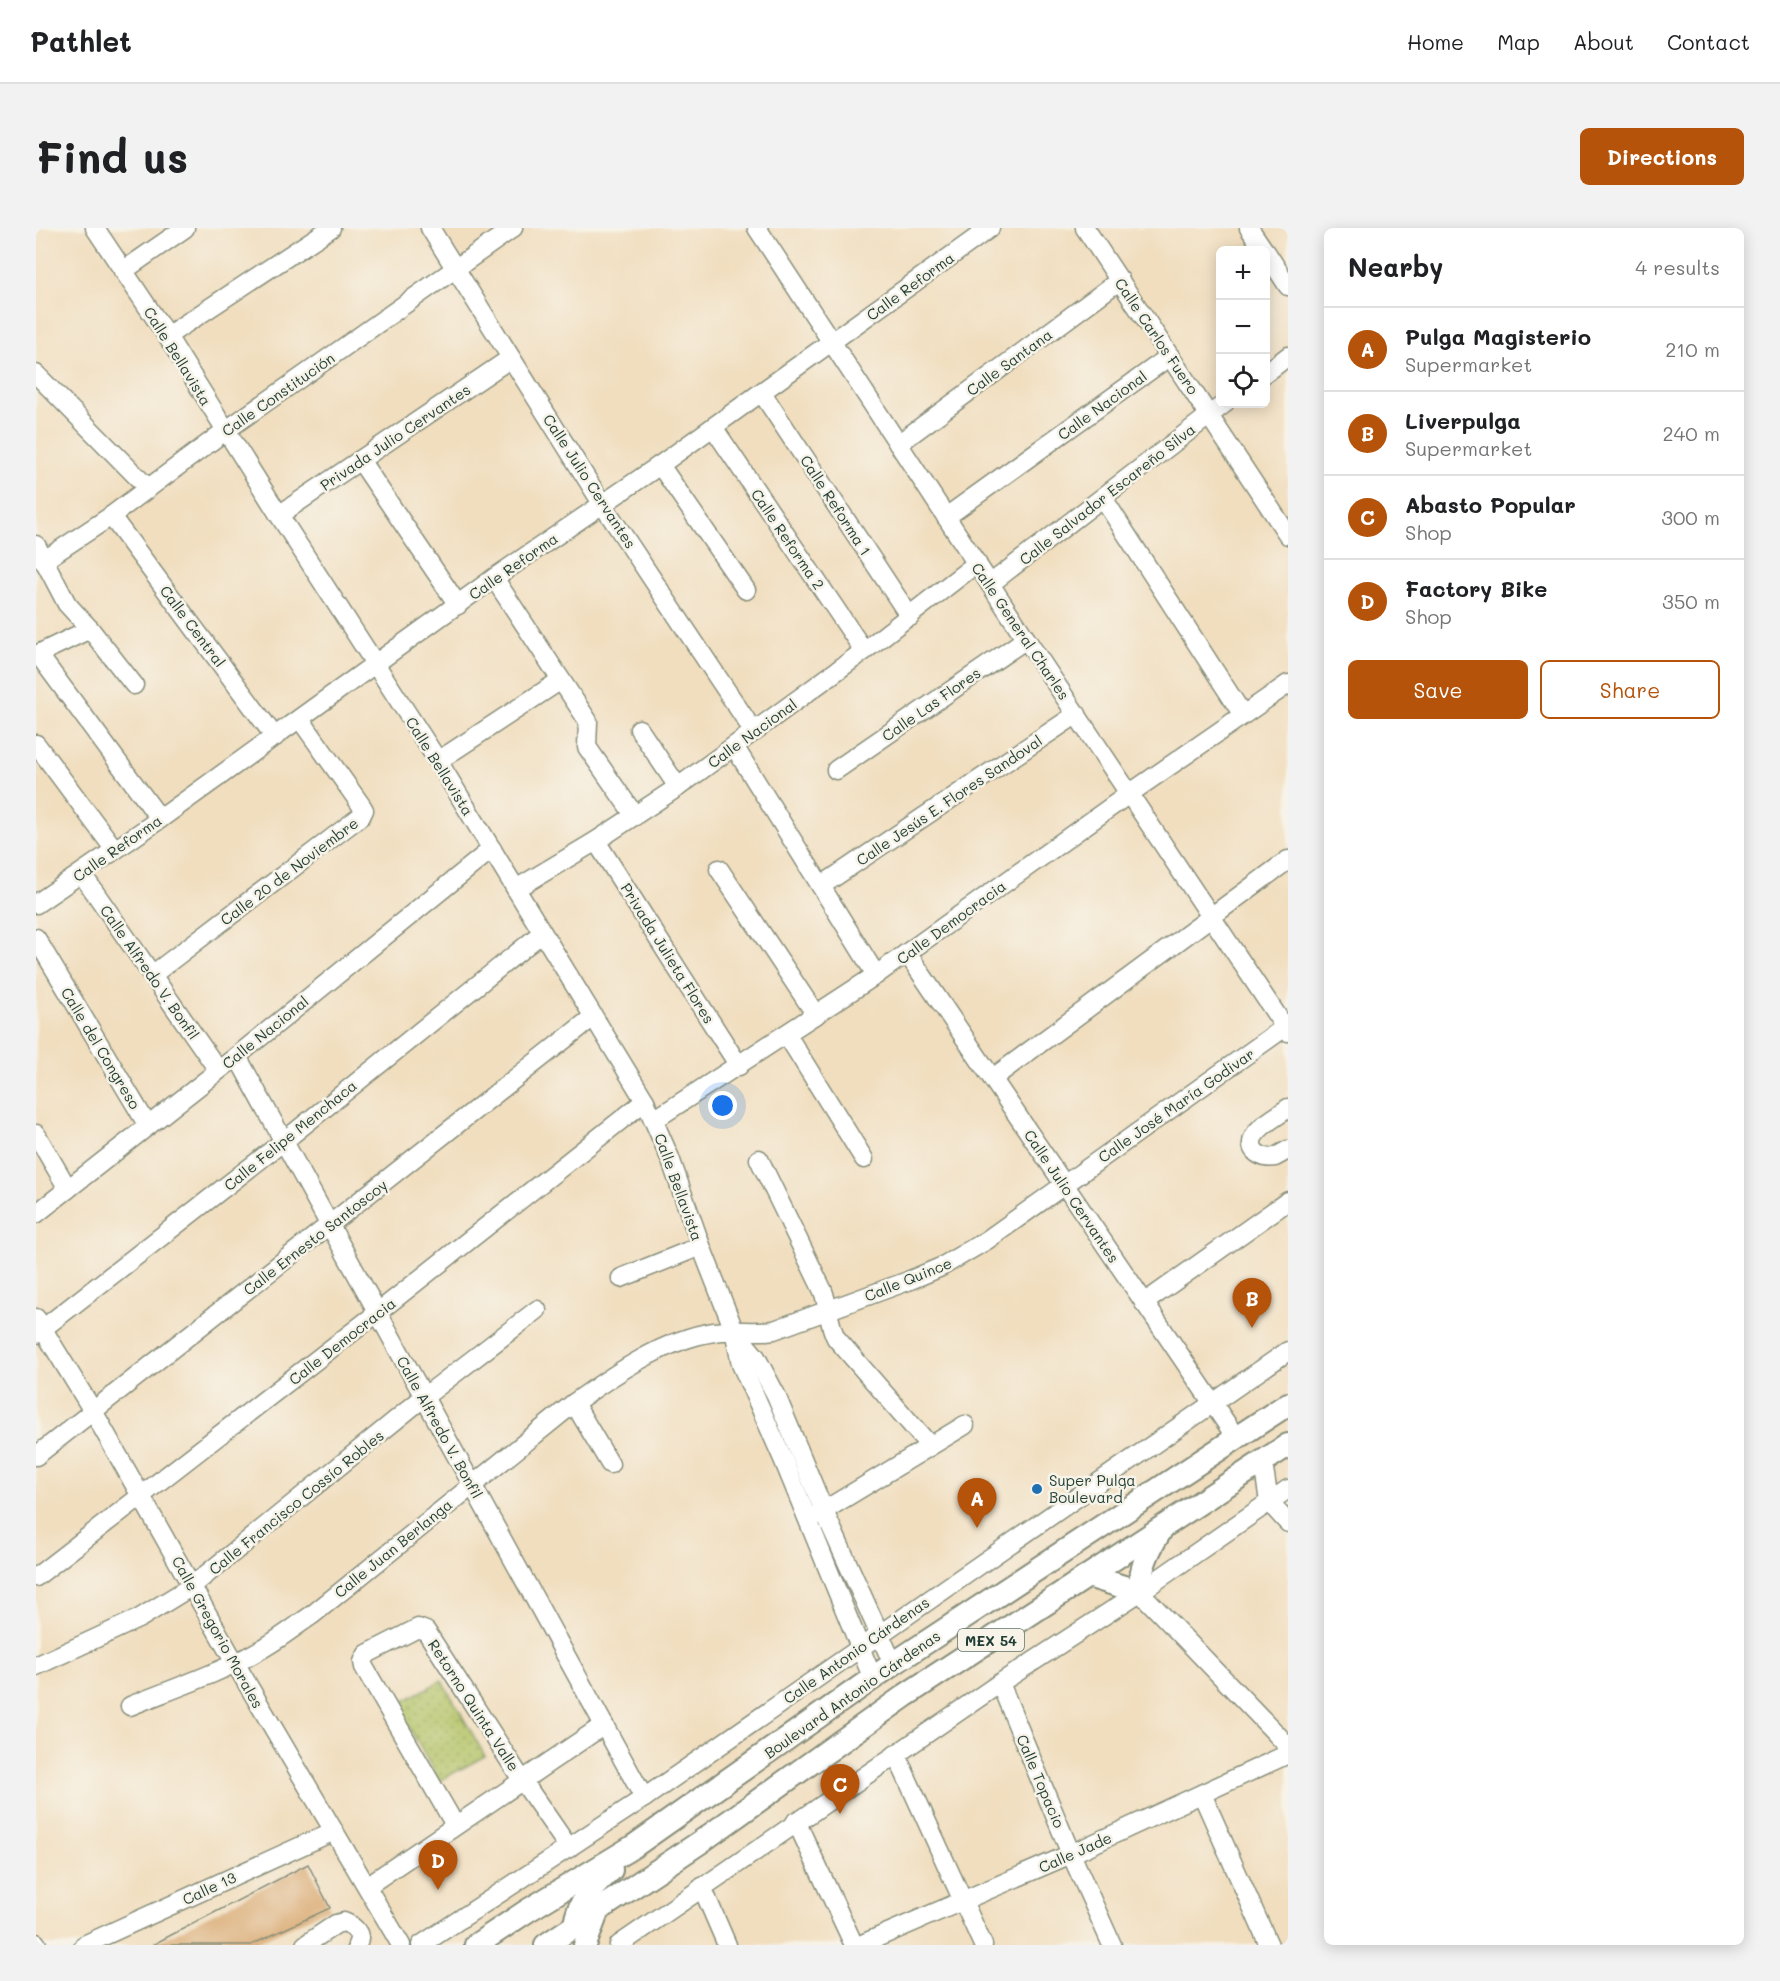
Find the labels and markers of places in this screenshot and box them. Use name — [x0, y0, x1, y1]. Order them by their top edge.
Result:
pin: B — [1232, 1278, 1272, 1328]
place label: Super Pulga Boulevard — [1049, 1470, 1136, 1507]
pin: A — [958, 1478, 996, 1528]
marker: Super Pulga Boulevard — [1030, 1482, 1044, 1496]
pin: C — [820, 1764, 860, 1814]
pin: D — [418, 1840, 458, 1890]

